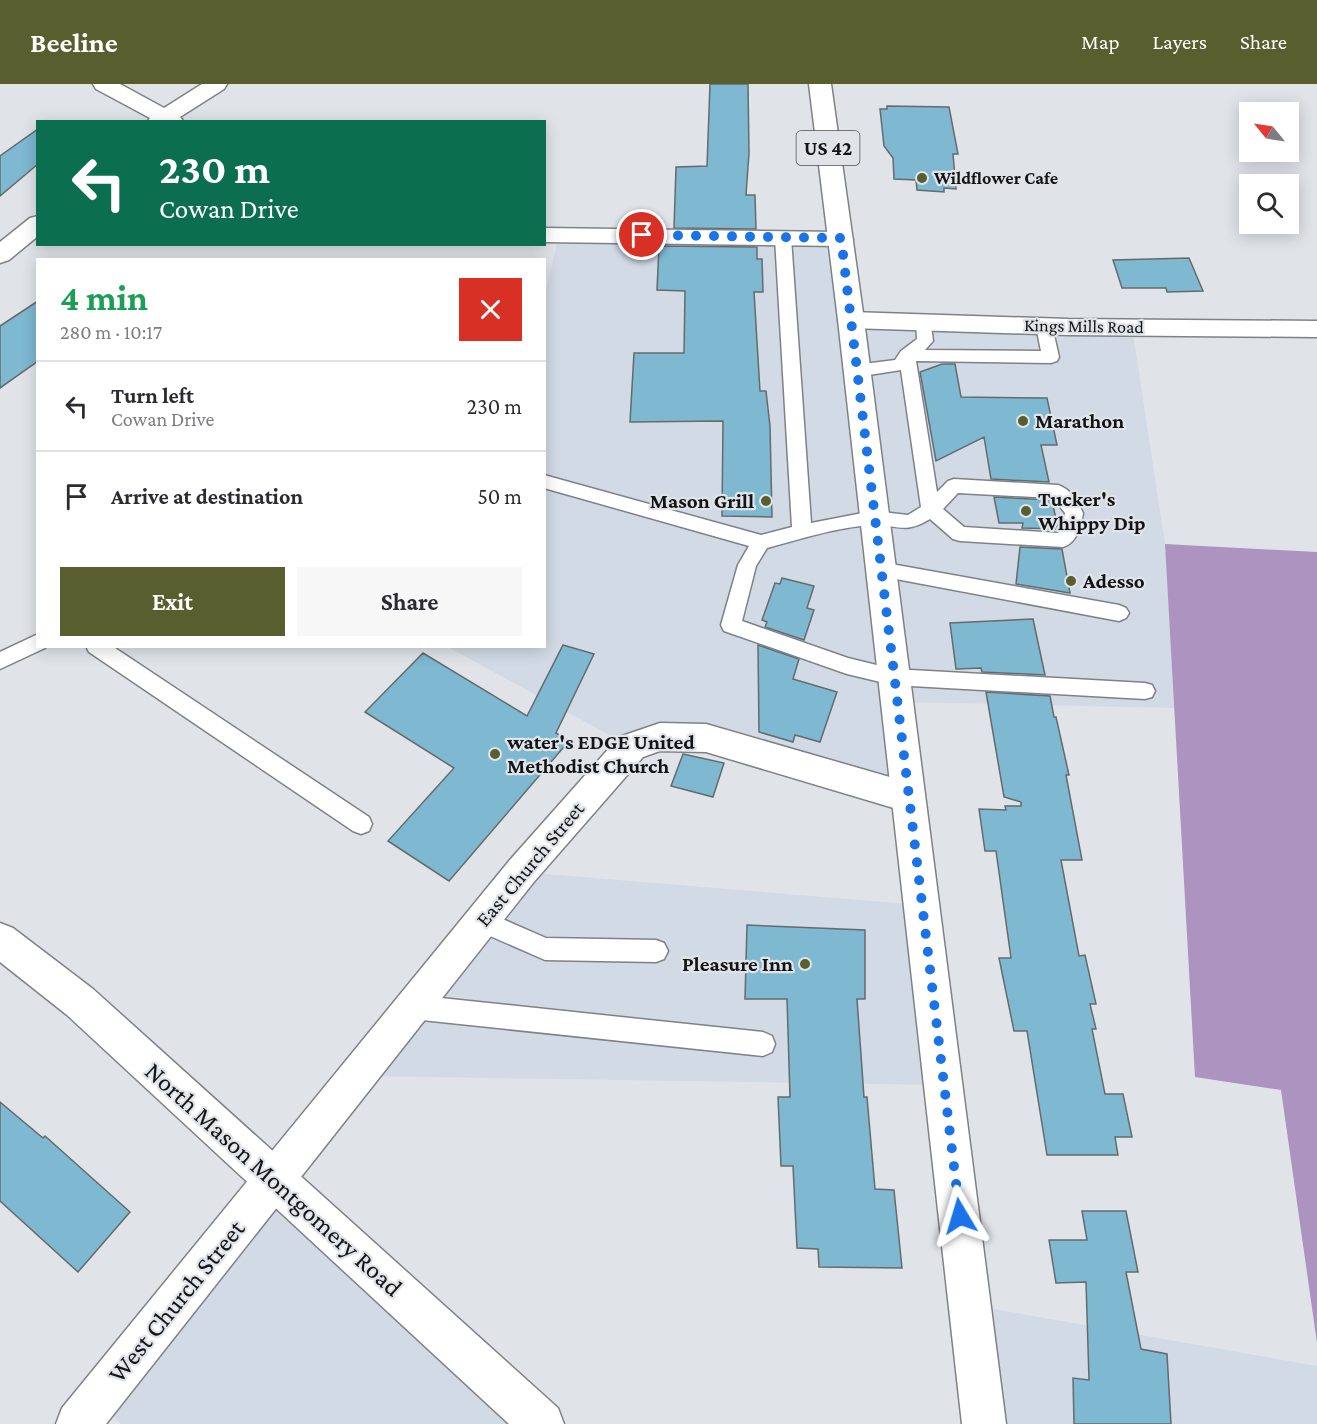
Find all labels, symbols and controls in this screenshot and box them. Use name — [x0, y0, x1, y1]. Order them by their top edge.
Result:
text: Beeline — [30, 27, 118, 58]
text: Map — [1081, 30, 1120, 54]
text: Layers — [1153, 30, 1207, 54]
text: Share — [1240, 30, 1287, 54]
north arrow — [1239, 102, 1299, 162]
map controls — [1239, 102, 1299, 234]
road number: US 42 — [796, 131, 860, 165]
icon: left — [60, 144, 138, 222]
text: 230 m — [159, 145, 270, 192]
place label: Wildflower Cafe — [933, 168, 1058, 188]
marker: Wildflower Cafe — [915, 171, 929, 185]
button: search — [1239, 174, 1299, 234]
text: Cowan Drive — [159, 194, 299, 224]
pin — [616, 209, 667, 260]
icon: arrive — [625, 218, 658, 251]
text: 4 min — [60, 278, 148, 318]
button: close — [459, 278, 522, 341]
street label: Kings Mills Road — [1024, 315, 1145, 337]
text: 280 m · 10:17 — [60, 321, 162, 343]
text: Turn left — [111, 383, 194, 408]
icon: left — [60, 390, 93, 423]
text: 230 m — [467, 394, 522, 419]
text: Cowan Drive — [111, 408, 214, 430]
place label: Marathon — [1035, 409, 1124, 433]
marker: Marathon — [1016, 414, 1030, 428]
icon: arrive — [60, 480, 93, 513]
text: Arrive at destination — [111, 484, 303, 509]
text: 50 m — [477, 484, 522, 509]
place label: Tucker's Whippy Dip — [1037, 487, 1146, 535]
place label: Mason Grill — [650, 489, 754, 513]
marker: Mason Grill — [759, 494, 773, 508]
marker: Tucker's Whippy Dip — [1019, 504, 1033, 518]
button: Exit — [60, 567, 285, 636]
button: Share — [297, 567, 522, 636]
place label: Adesso — [1082, 569, 1145, 593]
marker: Adesso — [1064, 574, 1078, 588]
place label: water's EDGE United Methodist Church — [506, 730, 695, 778]
marker: water's EDGE United Methodist Church — [488, 747, 502, 761]
street label: East Church Street — [471, 796, 590, 931]
place label: Pleasure Inn — [682, 952, 793, 976]
marker: Pleasure Inn — [798, 957, 812, 971]
street label: North Mason Montgomery Road — [139, 1056, 408, 1303]
position arrow — [928, 1184, 992, 1248]
street label: West Church Street — [102, 1214, 251, 1388]

